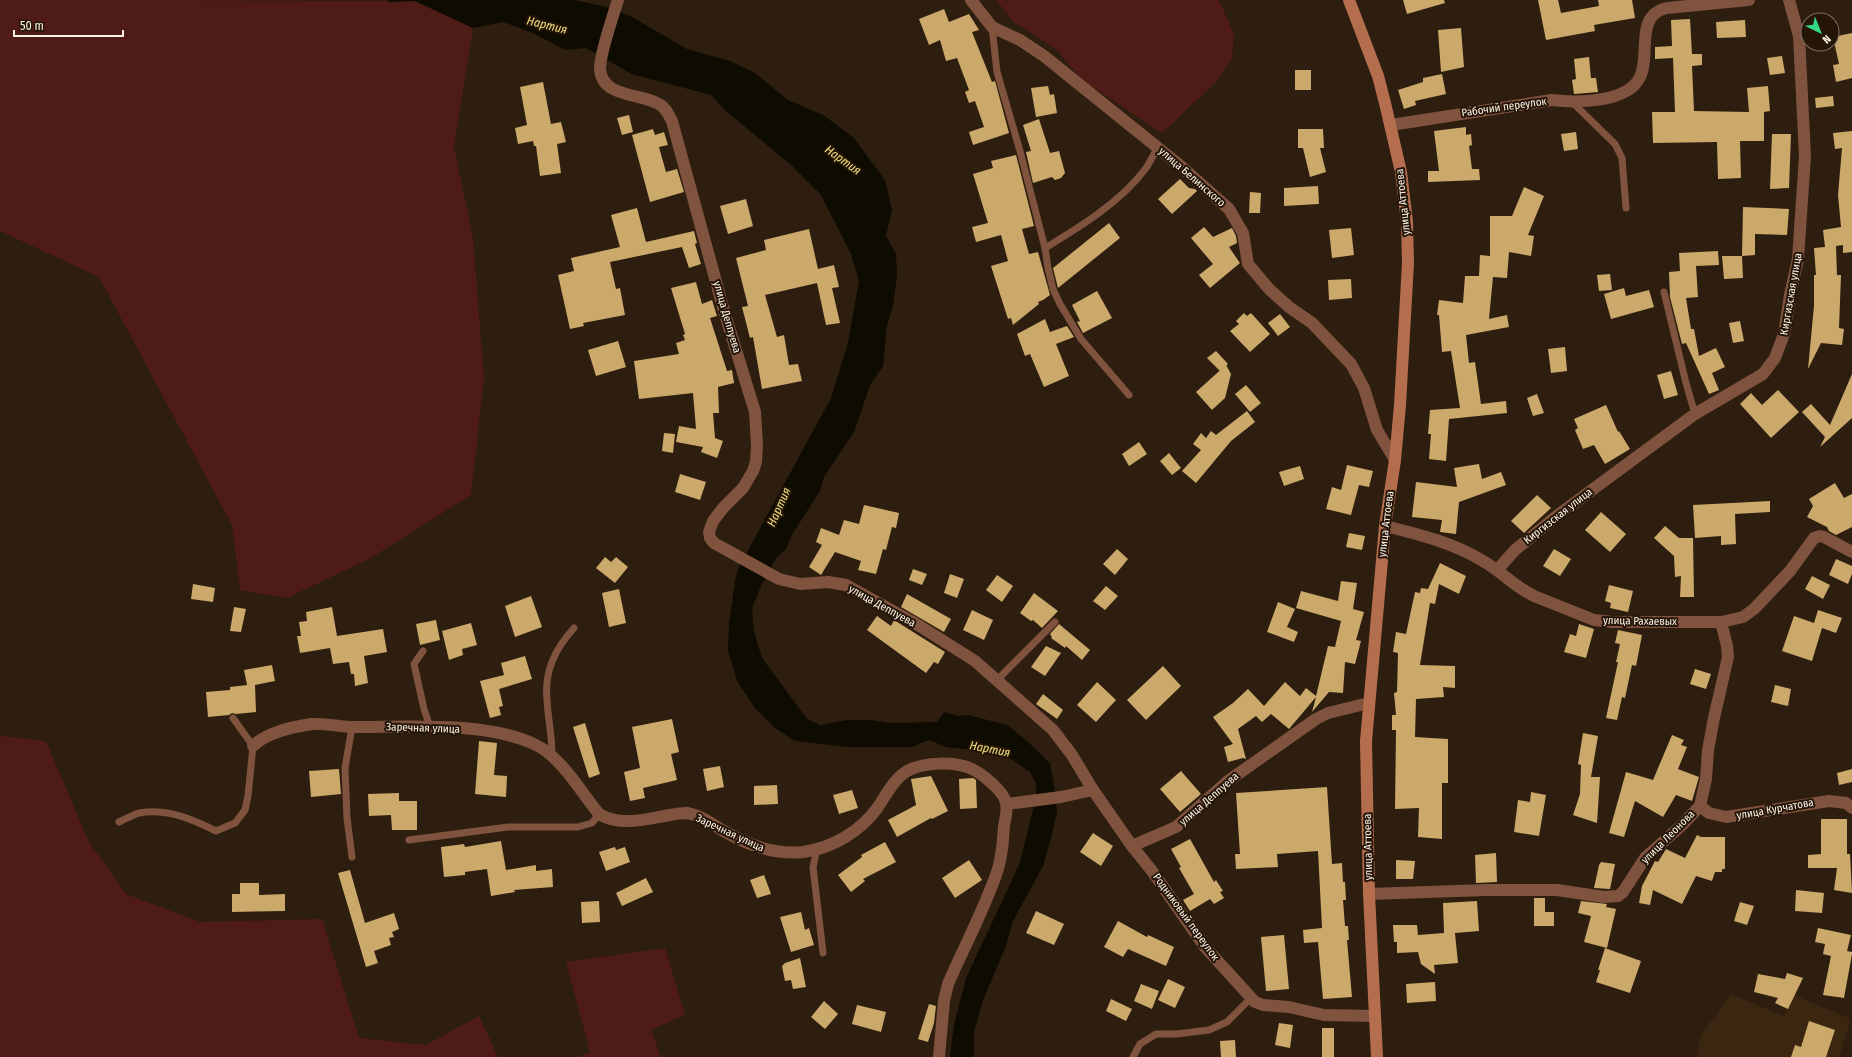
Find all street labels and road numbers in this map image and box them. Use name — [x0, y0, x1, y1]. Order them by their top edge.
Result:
street label: Рабочий переулок — [1461, 94, 1548, 119]
street label: улица Белинского — [1156, 145, 1228, 210]
street label: улица Аттоева — [1393, 168, 1413, 236]
street label: Киргизская улица — [1777, 252, 1805, 336]
street label: улица Деппуева — [710, 279, 744, 355]
street label: Киргизская улица — [1521, 485, 1595, 547]
street label: улица Аттоева — [1375, 490, 1397, 558]
street label: улица Деппуева — [846, 582, 918, 630]
street label: улица Рахаевых — [1603, 614, 1677, 628]
street label: Заречная улица — [386, 720, 460, 736]
street label: улица Деппуева — [1177, 770, 1241, 828]
street label: улица Курчатова — [1735, 796, 1815, 822]
street label: улица Леонова — [1639, 808, 1697, 866]
street label: Заречная улица — [694, 811, 766, 855]
street label: улица Аттоева — [1361, 814, 1375, 880]
street label: Родниковый переулок — [1150, 871, 1222, 964]

